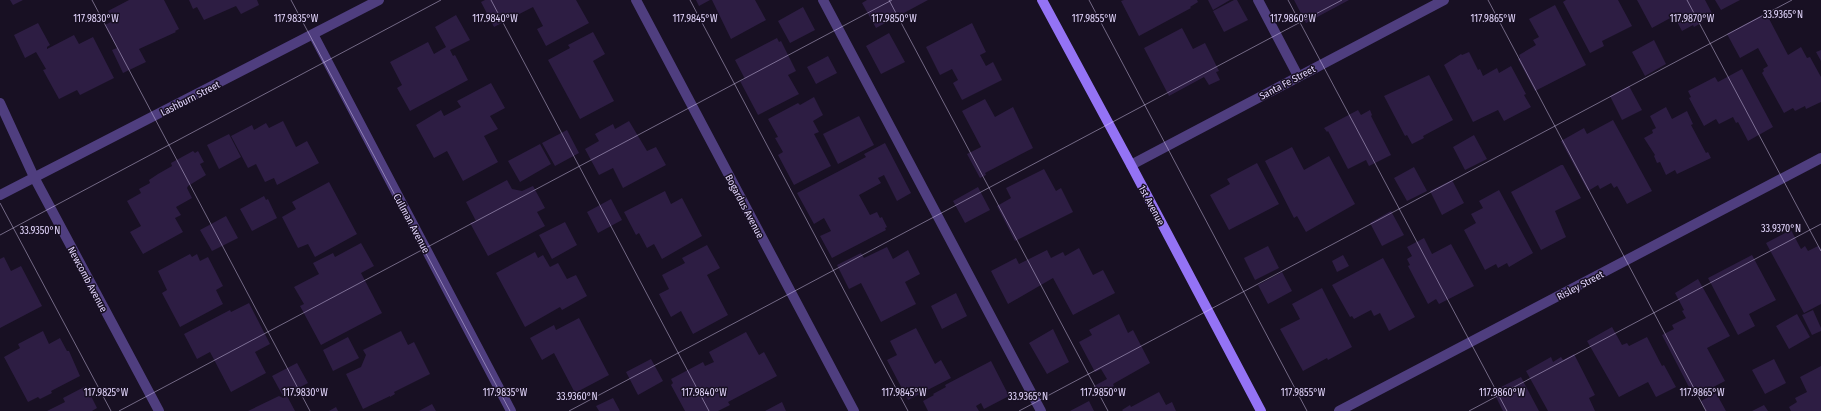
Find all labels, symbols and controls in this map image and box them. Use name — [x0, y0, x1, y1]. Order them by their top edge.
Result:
text: 33.9365°N — [1763, 9, 1803, 21]
text: 117.9830°W — [73, 13, 119, 25]
text: 117.9835°W — [274, 13, 319, 25]
text: 117.9840°W — [472, 13, 518, 25]
text: 117.9845°W — [673, 13, 718, 25]
text: 117.9850°W — [871, 13, 917, 25]
text: 117.9855°W — [1072, 13, 1117, 25]
text: 117.9860°W — [1270, 13, 1316, 25]
text: 117.9865°W — [1470, 13, 1516, 25]
text: 117.9870°W — [1670, 13, 1715, 25]
street label: Santa Fe Street — [1258, 63, 1318, 103]
street label: Lashburn Street — [159, 78, 223, 119]
street label: Bogardus Avenue — [722, 172, 766, 241]
street label: 1st Avenue — [1136, 183, 1167, 228]
street label: Cullman Avenue — [390, 192, 432, 255]
text: 33.9370°N — [1761, 223, 1801, 235]
text: 33.9350°N — [20, 225, 60, 237]
street label: Newcomb Avenue — [65, 245, 109, 314]
street label: Risley Street — [1555, 268, 1606, 303]
text: 117.9825°W — [84, 387, 129, 399]
text: 117.9830°W — [282, 387, 328, 399]
text: 117.9835°W — [483, 387, 528, 399]
text: 117.9840°W — [681, 387, 727, 399]
text: 117.9845°W — [882, 387, 927, 399]
text: 117.9850°W — [1080, 387, 1126, 399]
text: 117.9855°W — [1281, 387, 1326, 399]
text: 117.9860°W — [1479, 387, 1525, 399]
text: 117.9865°W — [1679, 387, 1725, 399]
text: 33.9360°N — [557, 391, 598, 403]
text: 33.9365°N — [1008, 391, 1048, 403]

